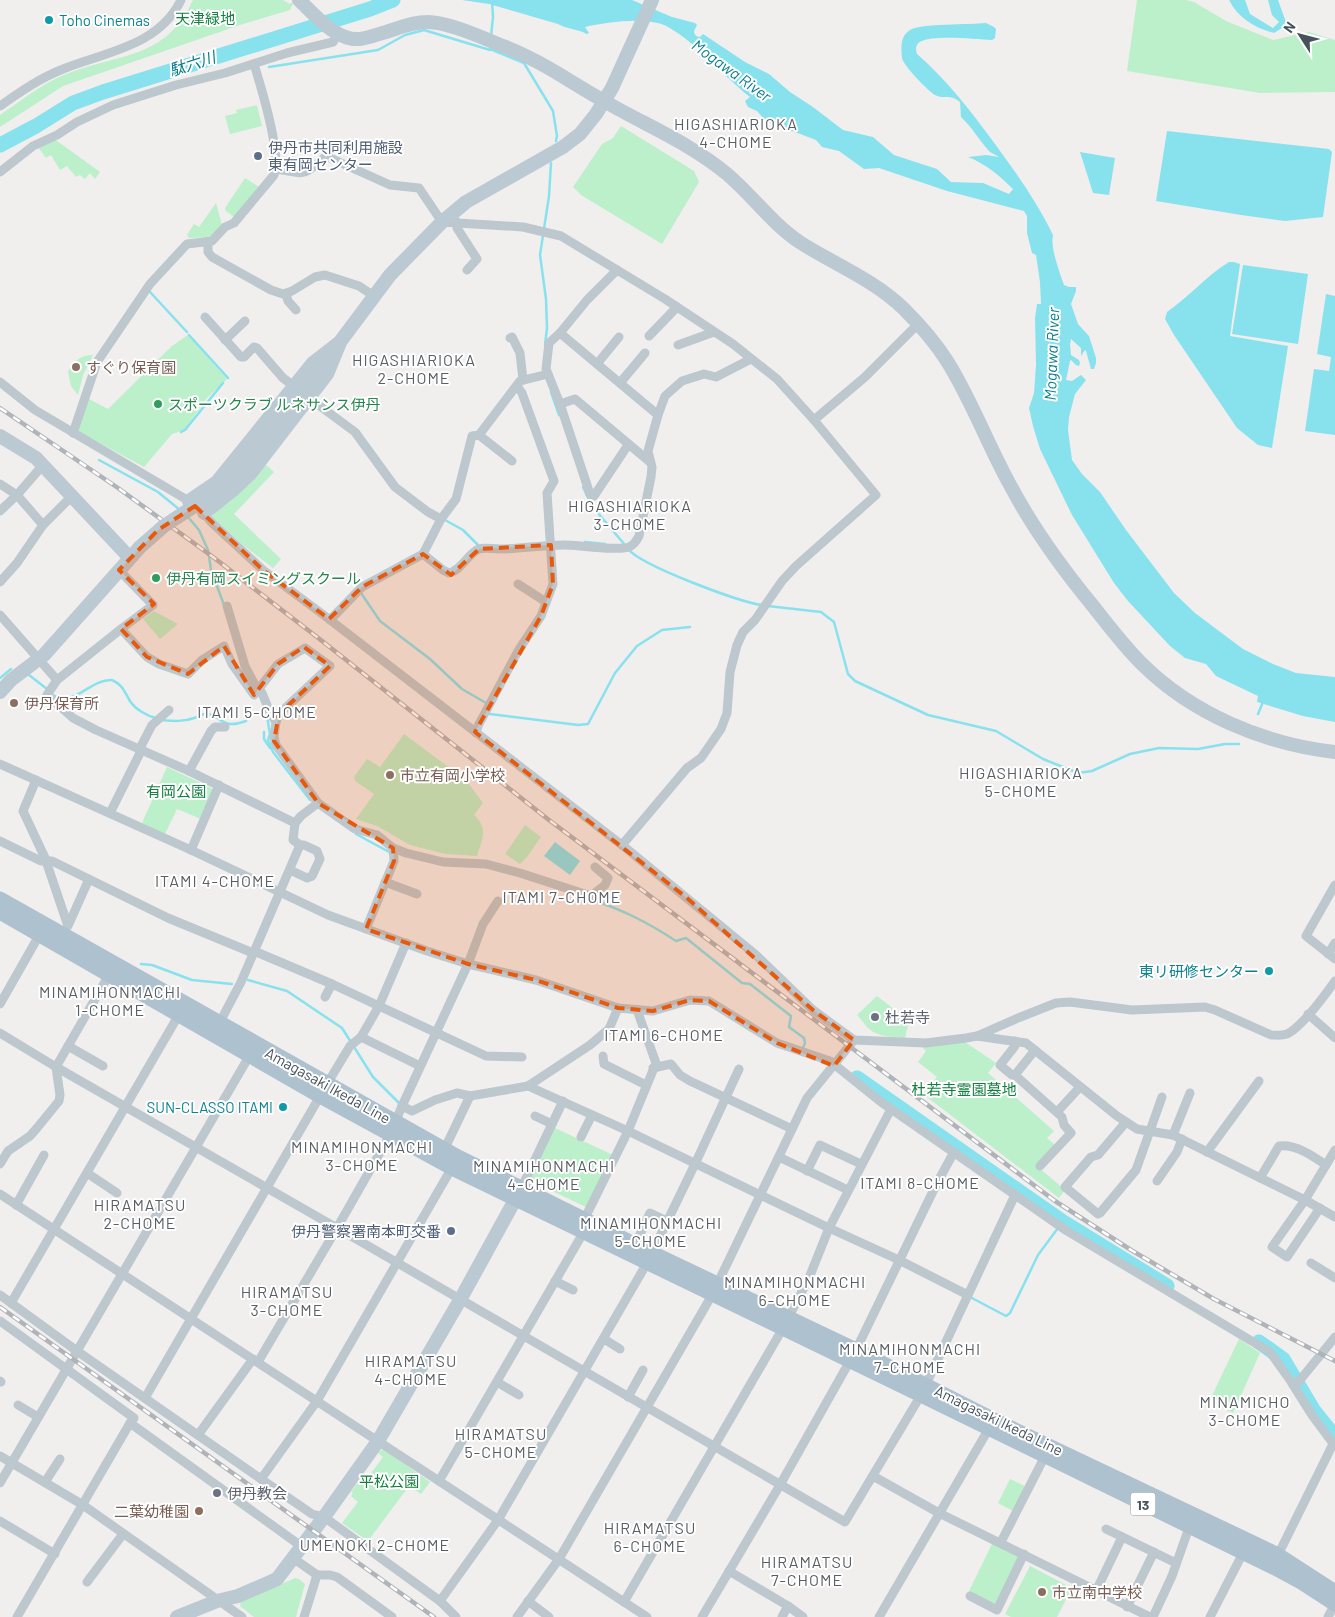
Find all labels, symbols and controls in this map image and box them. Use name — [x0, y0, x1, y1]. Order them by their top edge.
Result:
park label: 天津緑地 — [175, 9, 235, 27]
north arrow — [1275, 10, 1325, 60]
place label: Toho Cinemas — [59, 11, 150, 29]
marker: Toho Cinemas — [43, 14, 55, 26]
text: N — [1279, 18, 1299, 36]
water label: Mogawa River — [689, 35, 776, 106]
water label: 駄六川 — [166, 46, 220, 79]
district label: HIGASHIARIOKA 4-CHOME — [674, 114, 798, 151]
place label: 伊丹市共同利用施設 東有岡センター — [268, 138, 403, 173]
marker: 伊丹市共同利用施設 東有岡センター — [252, 150, 264, 162]
water label: Mogawa River — [1040, 306, 1062, 401]
district label: HIGASHIARIOKA 2-CHOME — [352, 350, 476, 387]
place label: すぐり保育園 — [86, 358, 176, 376]
marker: すぐり保育園 — [70, 361, 82, 373]
place label: スポーツクラブ ルネサンス伊丹 — [168, 395, 380, 413]
marker: スポーツクラブ ルネサンス伊丹 — [152, 398, 164, 410]
district label: HIGASHIARIOKA 3-CHOME — [568, 496, 692, 533]
place label: 伊丹有岡スイミングスクール — [166, 569, 361, 587]
marker: 伊丹有岡スイミングスクール — [150, 572, 162, 584]
place label: 伊丹保育所 — [24, 694, 99, 712]
marker: 伊丹保育所 — [8, 697, 20, 709]
district label: ITAMI 5-CHOME — [197, 702, 317, 721]
district label: HIGASHIARIOKA 5-CHOME — [959, 763, 1083, 800]
place label: 市立有岡小学校 — [400, 766, 505, 784]
marker: 市立有岡小学校 — [384, 769, 396, 781]
park label: 有岡公園 — [146, 782, 206, 800]
district label: ITAMI 4-CHOME — [155, 871, 275, 890]
district label: ITAMI 7-CHOME — [503, 887, 621, 906]
place label: 東リ研修センター — [1139, 962, 1259, 980]
marker: 東リ研修センター — [1263, 965, 1275, 977]
district label: MINAMIHONMACHI 1-CHOME — [39, 982, 181, 1019]
place label: 杜若寺 — [885, 1008, 930, 1026]
marker: 杜若寺 — [869, 1011, 881, 1023]
district label: ITAMI 6-CHOME — [604, 1025, 724, 1044]
street label: Amagasaki Ikeda Line — [262, 1043, 394, 1127]
park label: 杜若寺霊園墓地 — [911, 1080, 1017, 1098]
place label: SUN-CLASSO ITAMI — [147, 1098, 273, 1116]
marker: SUN-CLASSO ITAMI — [277, 1101, 289, 1113]
district label: MINAMIHONMACHI 3-CHOME — [291, 1137, 433, 1174]
district label: MINAMIHONMACHI 4-CHOME — [473, 1156, 615, 1193]
district label: ITAMI 8-CHOME — [860, 1173, 980, 1192]
district label: HIRAMATSU 2-CHOME — [94, 1195, 186, 1232]
district label: MINAMIHONMACHI 5-CHOME — [580, 1213, 722, 1250]
place label: 伊丹警察署南本町交番 — [291, 1222, 441, 1240]
marker: 伊丹警察署南本町交番 — [445, 1225, 457, 1237]
district label: MINAMIHONMACHI 6-CHOME — [724, 1272, 866, 1309]
district label: HIRAMATSU 3-CHOME — [241, 1282, 333, 1319]
district label: MINAMIHONMACHI 7-CHOME — [839, 1339, 981, 1376]
district label: HIRAMATSU 4-CHOME — [365, 1351, 457, 1388]
street label: Amagasaki Ikeda Line — [932, 1381, 1066, 1459]
district label: MINAMICHO 3-CHOME — [1200, 1392, 1290, 1429]
district label: HIRAMATSU 5-CHOME — [455, 1424, 547, 1461]
park label: 平松公園 — [359, 1472, 419, 1490]
place label: 伊丹教会 — [227, 1484, 287, 1502]
marker: 伊丹教会 — [211, 1487, 223, 1499]
road number: 13 — [1130, 1492, 1156, 1516]
place label: 二葉幼稚園 — [114, 1502, 189, 1520]
marker: 二葉幼稚園 — [193, 1505, 205, 1517]
district label: HIRAMATSU 6-CHOME — [604, 1518, 696, 1555]
district label: UMENOKI 2-CHOME — [300, 1535, 450, 1554]
district label: HIRAMATSU 7-CHOME — [761, 1552, 853, 1589]
place label: 市立南中学校 — [1052, 1583, 1142, 1601]
marker: 市立南中学校 — [1036, 1586, 1048, 1598]

